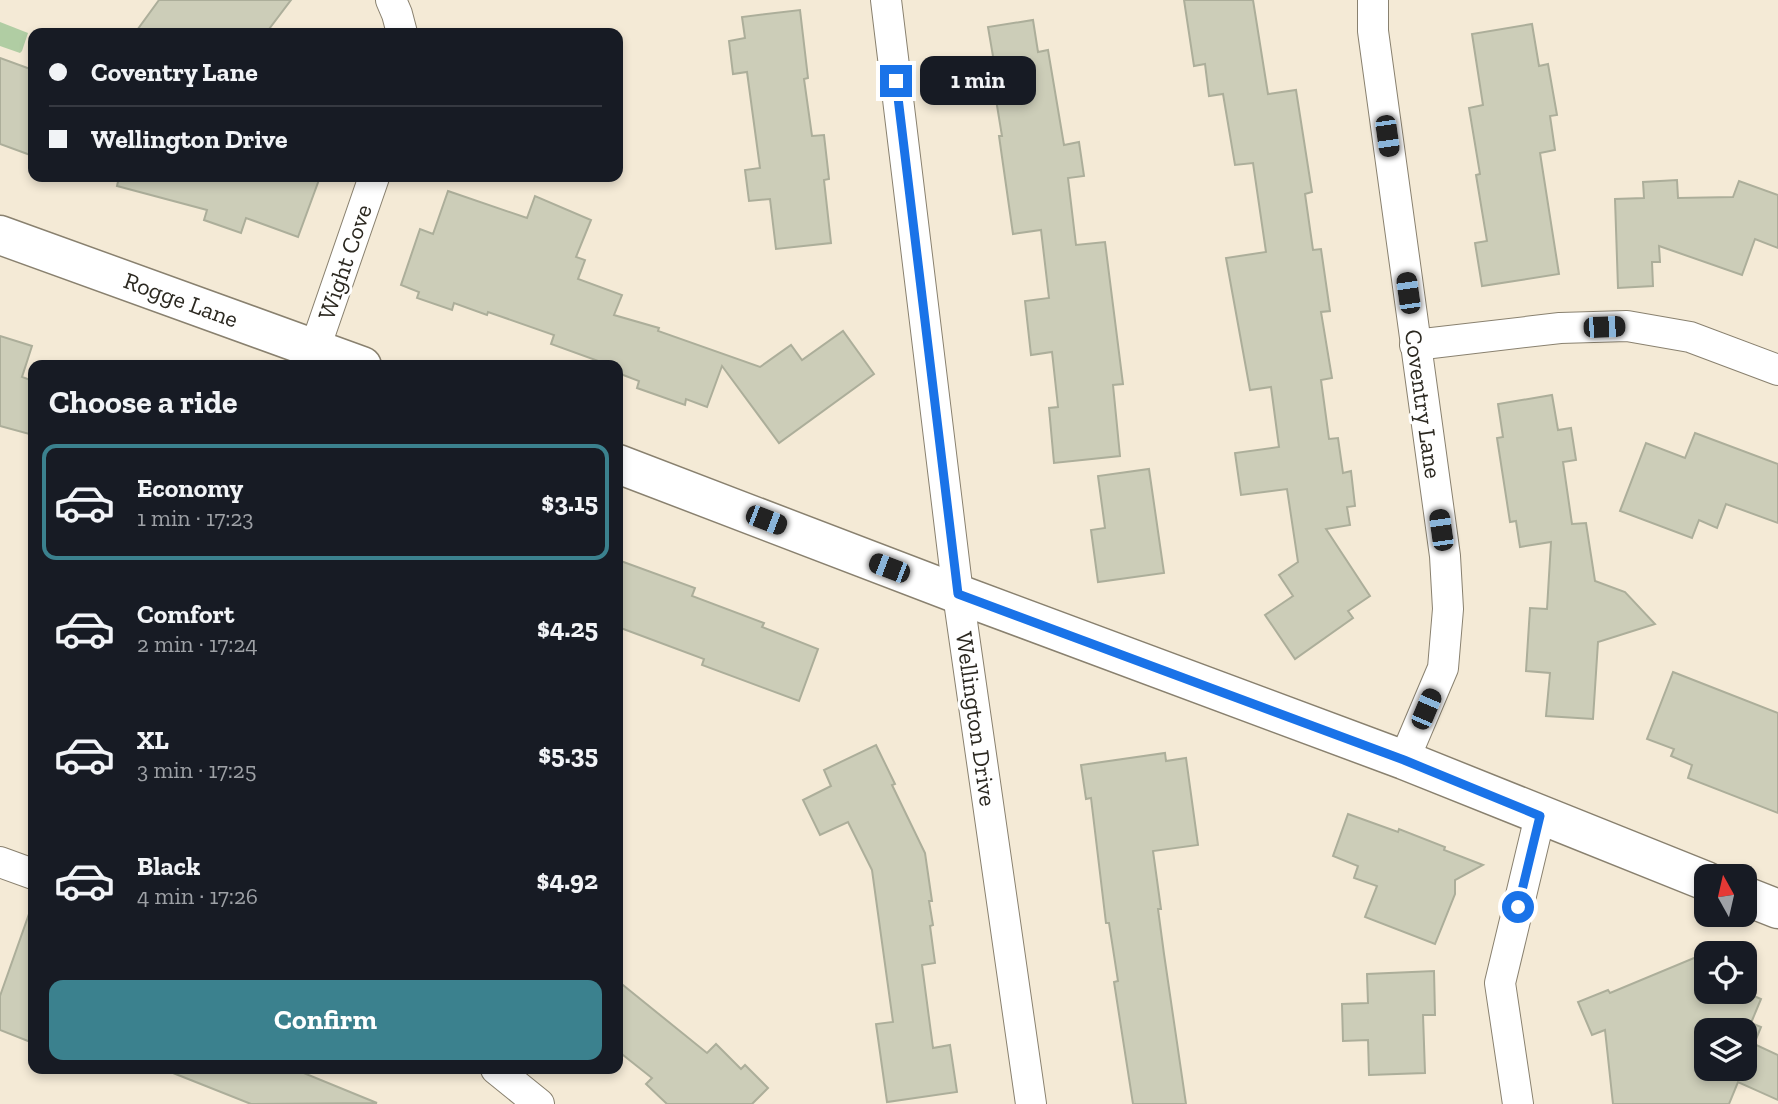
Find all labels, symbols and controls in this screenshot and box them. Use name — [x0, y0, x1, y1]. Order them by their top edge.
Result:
text: Coventry Lane — [91, 56, 258, 88]
callout: 1 min — [920, 56, 1036, 106]
route end — [880, 65, 912, 97]
text: 1 min — [951, 66, 1005, 94]
car — [1374, 114, 1401, 158]
text: Wellington Drive — [91, 123, 288, 155]
street label: Wight Cove — [311, 200, 378, 323]
street label: Rogge Lane — [120, 265, 242, 334]
car — [1395, 271, 1422, 315]
car — [1583, 316, 1626, 338]
street label: Coventry Lane — [1399, 328, 1448, 480]
text: Choose a ride — [49, 383, 237, 421]
icon: car — [53, 471, 116, 534]
text: Economy — [137, 472, 243, 504]
text: $3.15 — [541, 486, 598, 518]
car — [743, 503, 790, 537]
text: 1 min · 17:23 — [137, 504, 254, 532]
car — [1428, 508, 1455, 552]
car — [866, 551, 913, 585]
icon: car — [53, 597, 116, 660]
text: Comfort — [137, 598, 234, 630]
text: $4.25 — [537, 612, 598, 644]
text: 2 min · 17:24 — [137, 630, 258, 658]
street label: Wellington Drive — [950, 630, 1003, 808]
car — [1409, 686, 1444, 732]
icon: car — [53, 723, 116, 786]
text: XL — [137, 724, 169, 756]
text: $5.35 — [538, 738, 598, 770]
text: 3 min · 17:25 — [137, 756, 257, 784]
icon: car — [53, 849, 116, 912]
text: Black — [137, 850, 200, 882]
text: $4.92 — [537, 864, 598, 896]
north arrow — [1694, 864, 1757, 928]
map controls — [1694, 864, 1757, 1081]
text: 4 min · 17:26 — [137, 882, 258, 910]
route start — [1502, 891, 1534, 923]
button: locate — [1694, 941, 1757, 1004]
button: Confirm — [49, 980, 602, 1060]
button: layers — [1694, 1018, 1757, 1081]

